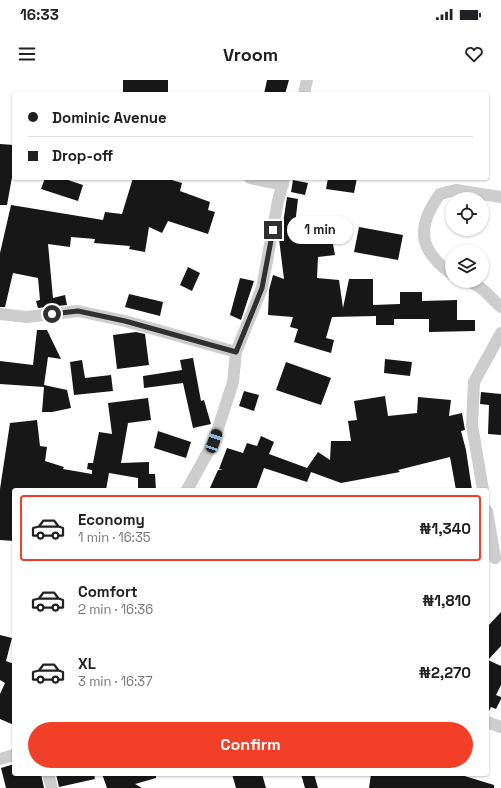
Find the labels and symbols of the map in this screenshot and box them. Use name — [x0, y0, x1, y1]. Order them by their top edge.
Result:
callout: 1 min — [287, 216, 353, 244]
route end — [264, 221, 282, 239]
route start — [43, 305, 61, 323]
car — [204, 428, 224, 454]

